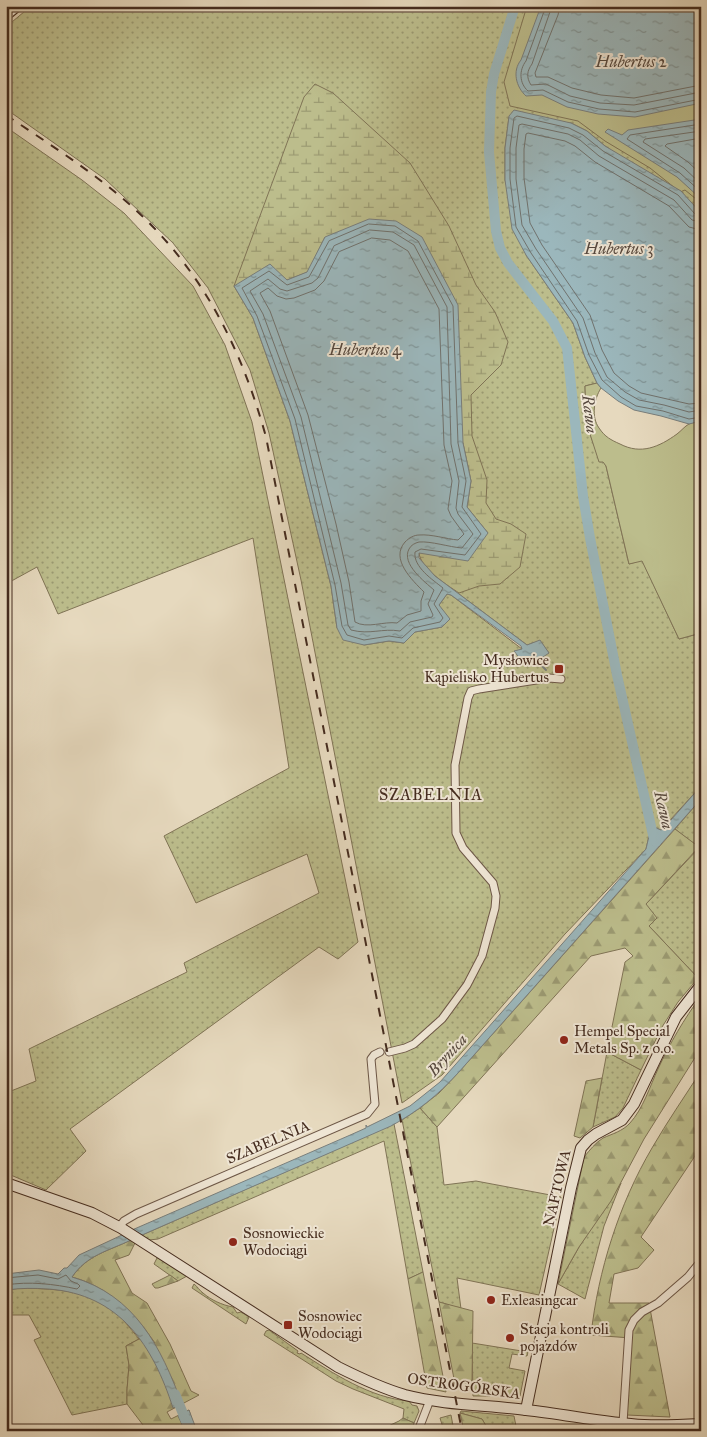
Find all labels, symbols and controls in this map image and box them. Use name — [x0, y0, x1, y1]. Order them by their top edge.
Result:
water label: Hubertus 2 — [595, 52, 667, 71]
water label: Hubertus 3 — [583, 239, 654, 258]
water label: Hubertus 4 — [328, 340, 402, 359]
water label: Rawa — [578, 393, 602, 435]
place label: Mysłowice Kąpielisko Hubertus — [424, 651, 549, 686]
marker: Mysłowice Kąpielisko Hubertus — [553, 663, 565, 675]
district label: SZABELNIA — [379, 785, 483, 804]
water label: Rawa — [650, 788, 678, 831]
place label: Hempel Special Metals Sp. z o.o. — [574, 1022, 674, 1057]
water label: Brynica — [423, 1030, 471, 1081]
marker: Hempel Special Metals Sp. z o.o. — [558, 1034, 570, 1046]
street label: SZABELNIA — [224, 1116, 312, 1168]
street label: NAFTOWA — [539, 1148, 575, 1228]
place label: Sosnowieckie Wodociągi — [243, 1224, 324, 1259]
marker: Sosnowieckie Wodociągi — [227, 1236, 239, 1248]
place label: Exleasingcar — [501, 1291, 578, 1309]
marker: Exleasingcar — [485, 1294, 497, 1306]
place label: Sosnowiec Wodociągi — [298, 1307, 362, 1342]
marker: Sosnowiec Wodociągi — [282, 1319, 294, 1331]
place label: Stacja kontroli pojazdów — [519, 1320, 609, 1355]
marker: Stacja kontroli pojazdów — [504, 1332, 516, 1344]
street label: OSTROGÓRSKA — [406, 1368, 522, 1403]

